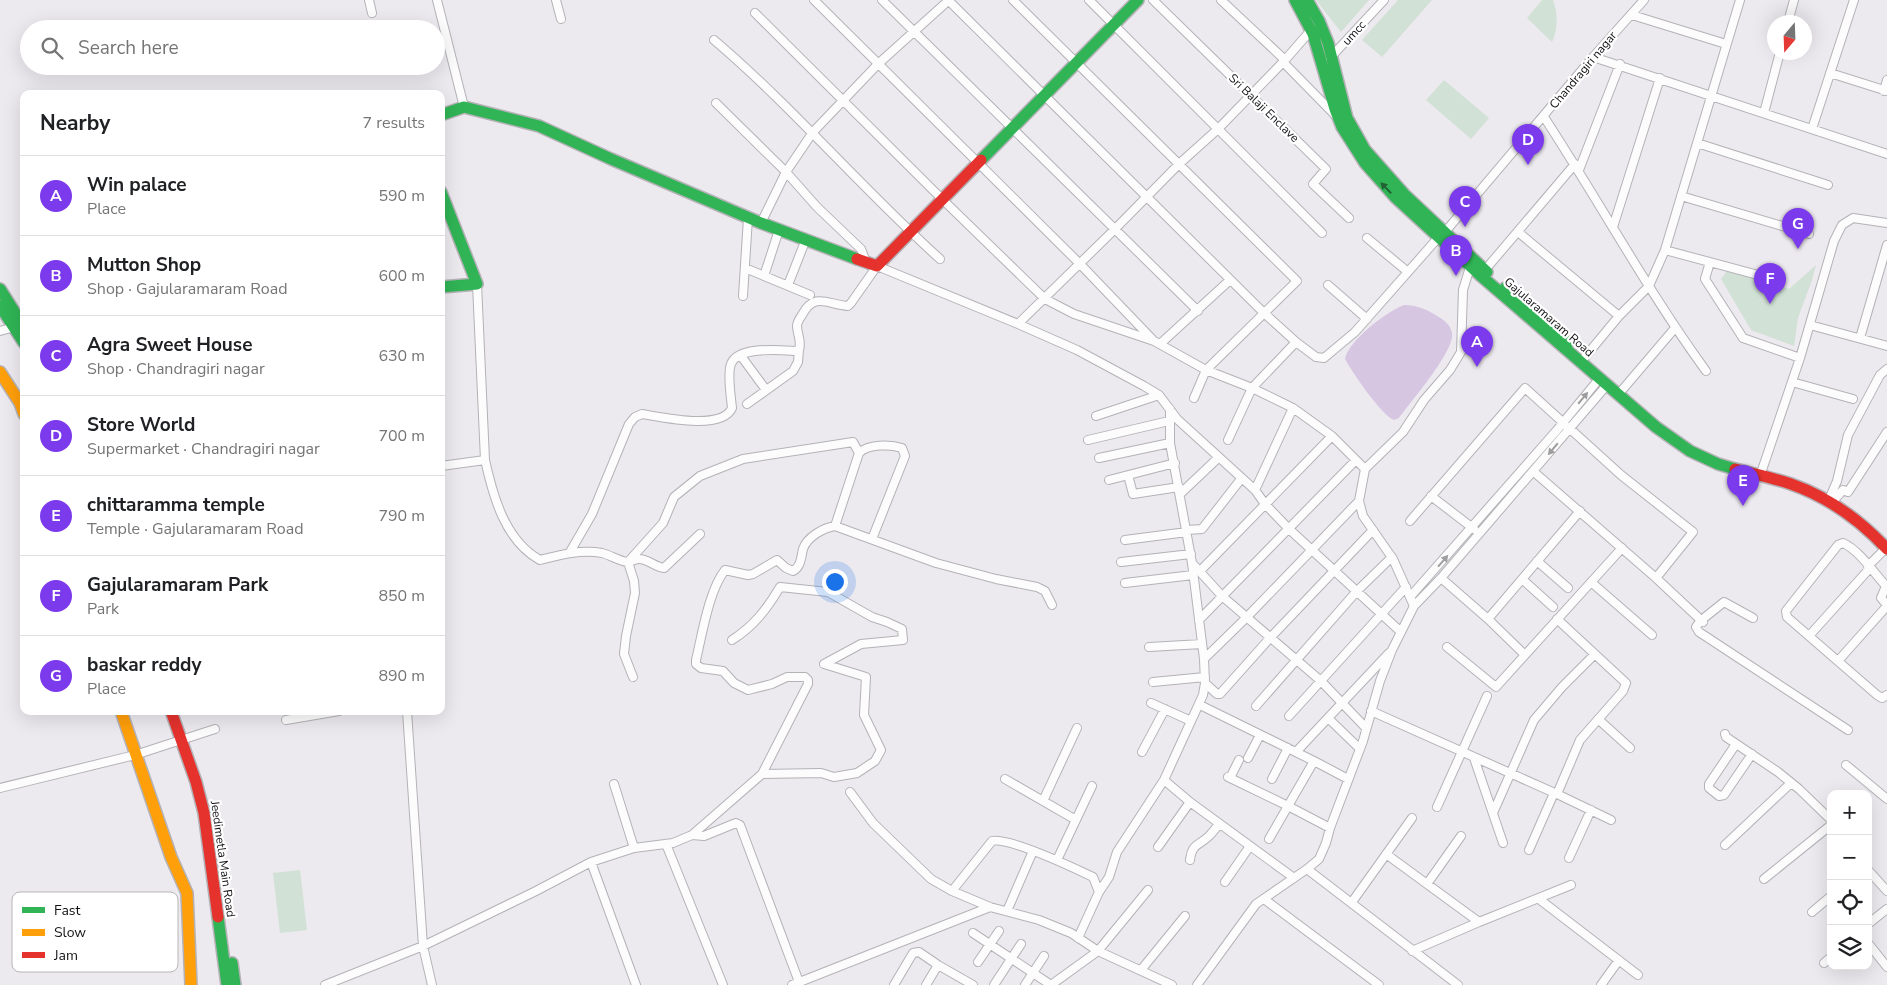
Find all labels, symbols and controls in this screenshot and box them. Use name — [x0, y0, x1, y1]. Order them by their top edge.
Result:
north arrow — [1767, 15, 1812, 60]
street label: umcc — [1339, 17, 1370, 49]
search box — [20, 20, 445, 75]
street label: Chandragiri nagar — [1546, 27, 1621, 112]
icon: search — [38, 34, 66, 62]
text: Search here — [78, 35, 179, 61]
street label: Sri Balaji Enclave — [1225, 70, 1303, 146]
text: Nearby — [40, 109, 110, 137]
text: 7 results — [363, 112, 425, 134]
pin: D — [1512, 124, 1544, 165]
text: Win palace — [87, 172, 187, 198]
one-way arrow — [1380, 183, 1392, 195]
text: A — [50, 185, 62, 207]
text: 590 m — [378, 185, 425, 207]
pin: C — [1449, 186, 1481, 227]
text: Place — [87, 198, 126, 220]
pin: G — [1782, 208, 1814, 249]
pin: B — [1440, 235, 1472, 276]
text: Mutton Shop — [87, 252, 201, 278]
pin: F — [1754, 263, 1786, 304]
text: B — [50, 265, 62, 287]
text: 600 m — [378, 265, 425, 287]
street label: Gajularamaram Road — [1501, 274, 1597, 360]
text: Shop · Gajularamaram Road — [87, 278, 288, 300]
pin: A — [1461, 326, 1493, 367]
text: Agra Sweet House — [87, 332, 252, 358]
text: C — [51, 345, 61, 367]
text: 630 m — [378, 345, 425, 367]
text: Shop · Chandragiri nagar — [87, 358, 265, 380]
one-way arrow — [1578, 392, 1589, 405]
text: Store World — [87, 412, 195, 438]
text: D — [50, 425, 62, 447]
text: 700 m — [378, 425, 425, 447]
text: Supermarket · Chandragiri nagar — [87, 438, 320, 460]
one-way arrow — [1547, 442, 1558, 455]
pin: E — [1727, 465, 1759, 506]
text: chittaramma temple — [87, 492, 265, 518]
text: E — [51, 505, 61, 527]
text: 790 m — [378, 505, 425, 527]
text: Temple · Gajularamaram Road — [87, 518, 304, 540]
one-way arrow — [1437, 555, 1449, 567]
your location — [822, 569, 848, 595]
text: Gajularamaram Park — [87, 572, 268, 598]
text: F — [52, 585, 61, 607]
text: 850 m — [378, 585, 425, 607]
text: Park — [87, 598, 119, 620]
text: baskar reddy — [87, 652, 202, 678]
text: G — [50, 665, 62, 687]
text: 890 m — [378, 665, 425, 687]
text: Place — [87, 678, 126, 700]
map controls — [1827, 790, 1872, 970]
button: + — [1827, 790, 1872, 835]
street label: Jeedimetla Main Road — [207, 799, 239, 918]
button: − — [1827, 835, 1872, 880]
button: locate — [1827, 880, 1872, 925]
legend — [12, 892, 178, 972]
text: Fast — [54, 901, 80, 920]
text: Slow — [54, 923, 86, 942]
button: layers — [1827, 925, 1872, 970]
text: Jam — [53, 946, 78, 965]

